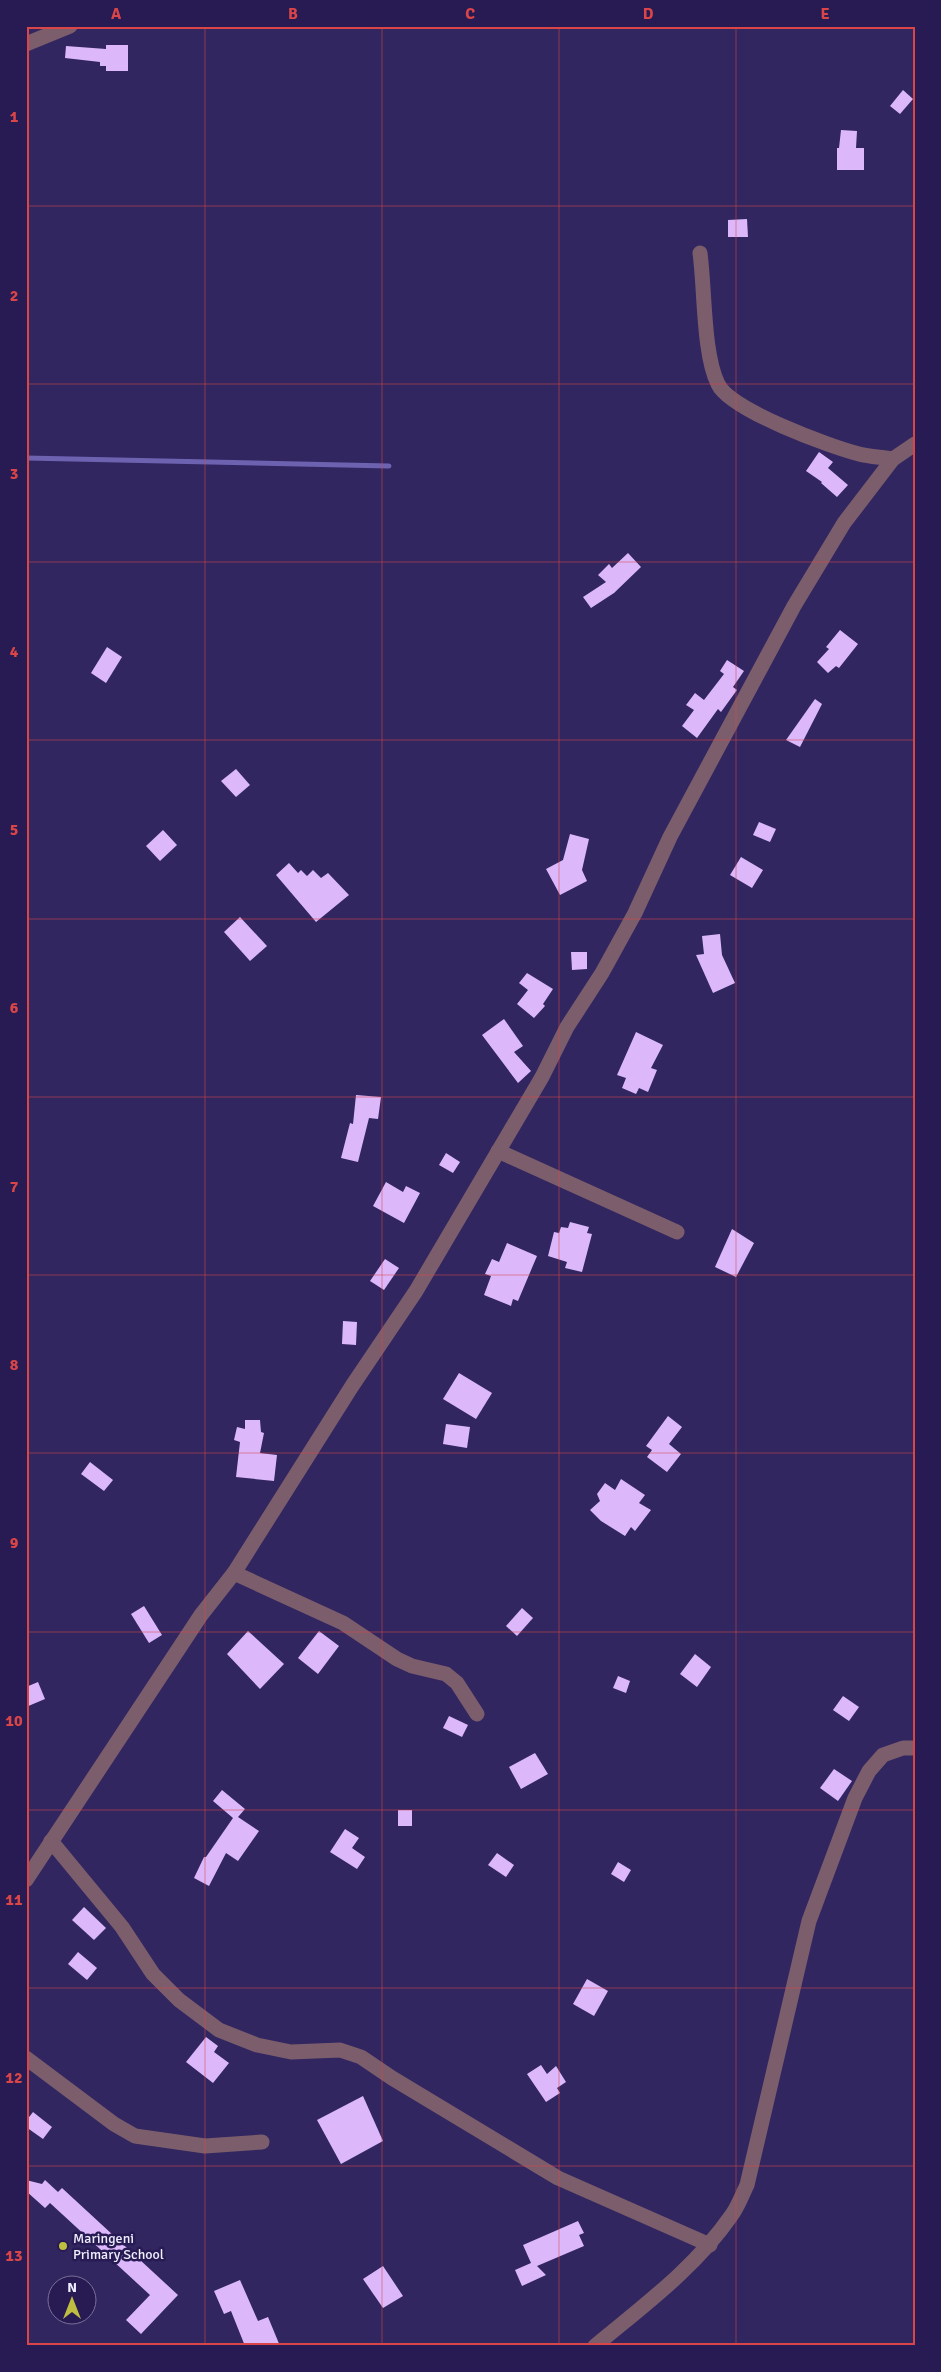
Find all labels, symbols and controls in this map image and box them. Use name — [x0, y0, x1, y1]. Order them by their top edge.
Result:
text: A — [111, 4, 122, 24]
text: B — [288, 4, 298, 24]
text: C — [465, 4, 475, 24]
text: D — [643, 4, 654, 24]
text: E — [820, 4, 830, 24]
text: 1 — [10, 107, 19, 127]
text: 2 — [10, 286, 18, 306]
text: 3 — [10, 464, 18, 484]
text: 4 — [10, 642, 19, 662]
text: 5 — [10, 820, 18, 840]
text: 6 — [10, 998, 19, 1018]
text: 7 — [10, 1177, 19, 1197]
text: 8 — [10, 1355, 19, 1375]
text: 9 — [10, 1533, 19, 1553]
text: 10 — [5, 1711, 23, 1731]
text: 11 — [5, 1890, 23, 1910]
text: 12 — [5, 2068, 23, 2088]
place label: Maringeni Primary School — [73, 2230, 164, 2263]
marker: Maringeni Primary School — [57, 2240, 69, 2252]
text: 13 — [5, 2246, 23, 2266]
north arrow — [48, 2274, 98, 2324]
text: N — [67, 2279, 77, 2296]

